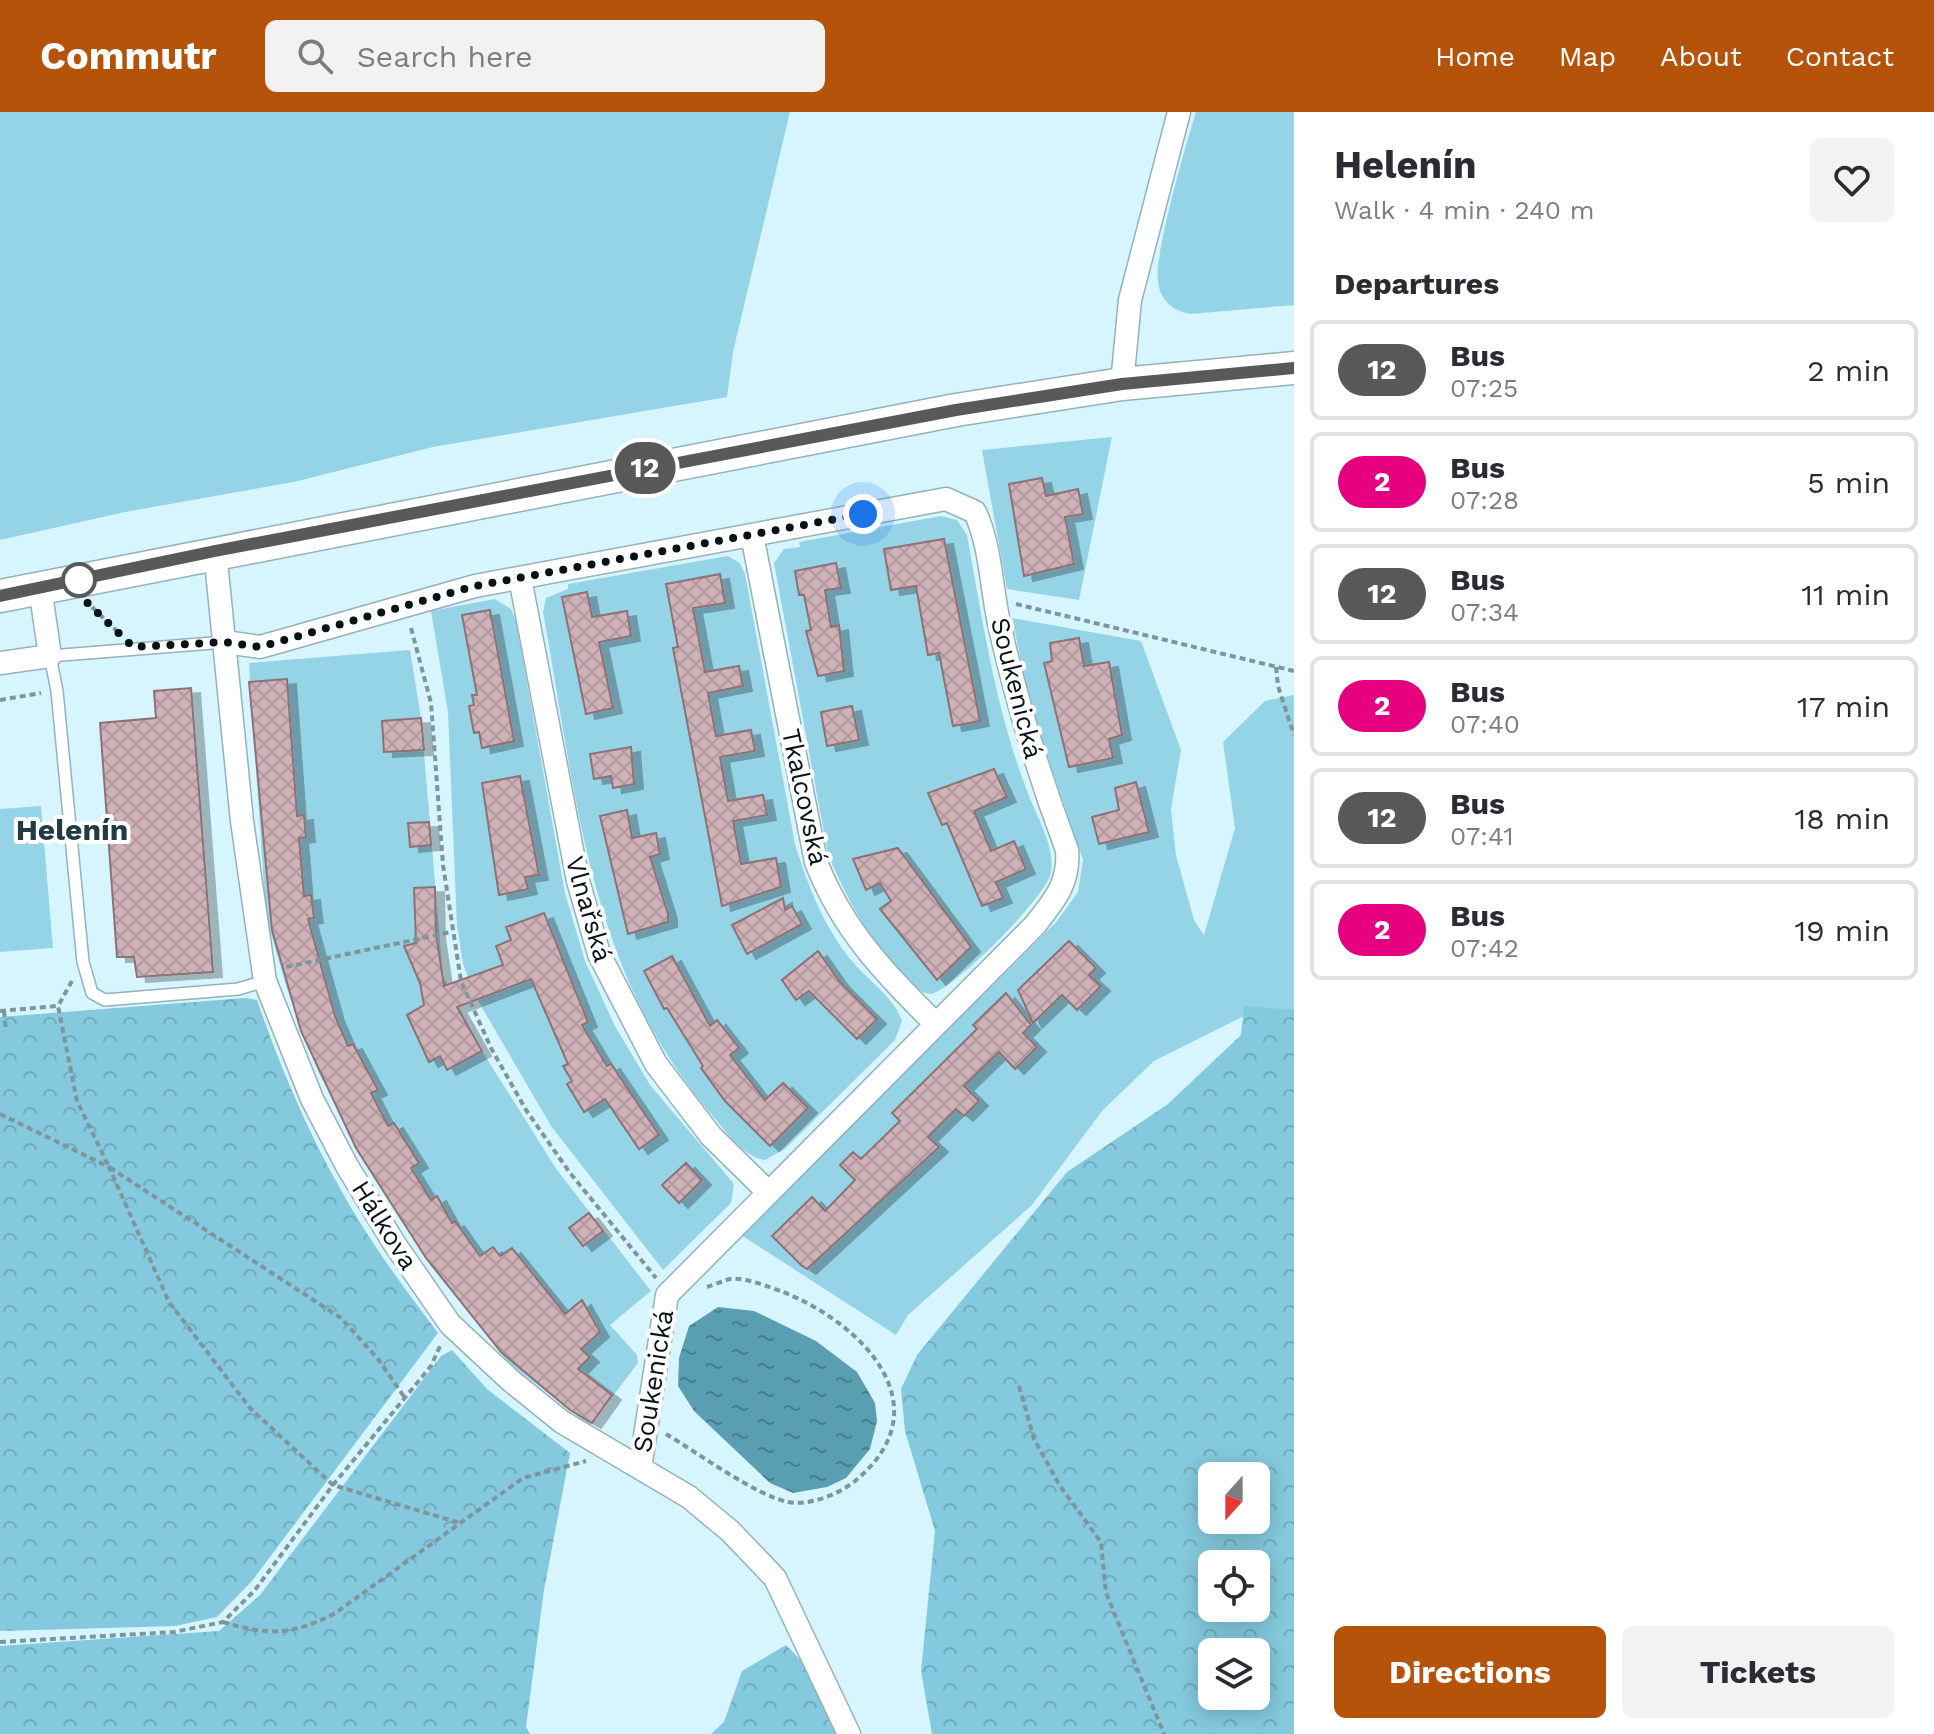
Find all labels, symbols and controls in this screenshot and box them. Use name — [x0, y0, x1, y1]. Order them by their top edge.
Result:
search box — [265, 20, 825, 92]
text: Commutr — [40, 34, 217, 78]
icon: search — [293, 34, 337, 78]
text: Search here — [357, 39, 532, 74]
text: Home — [1435, 40, 1515, 73]
text: Map — [1559, 40, 1616, 73]
text: About — [1660, 40, 1742, 73]
text: Contact — [1786, 40, 1894, 73]
button: heart — [1810, 138, 1894, 222]
text: Helenín — [1334, 143, 1477, 187]
text: Walk · 4 min · 240 m — [1334, 195, 1595, 225]
text: Departures — [1334, 266, 1499, 301]
text: Bus — [1450, 338, 1505, 373]
text: 12 — [1368, 353, 1396, 386]
text: 2 min — [1807, 353, 1890, 388]
text: 07:25 — [1450, 373, 1518, 403]
line badge: 12 — [609, 442, 681, 494]
text: Bus — [1450, 450, 1505, 485]
text: 12 — [631, 451, 659, 484]
text: 2 — [1374, 465, 1390, 498]
text: 5 min — [1807, 465, 1890, 500]
text: 07:28 — [1450, 485, 1519, 515]
your location — [843, 494, 883, 534]
text: Bus — [1450, 562, 1505, 597]
unlabelled marker — [62, 563, 96, 597]
text: 12 — [1368, 577, 1396, 610]
text: 11 min — [1801, 577, 1890, 612]
text: 07:34 — [1450, 597, 1519, 627]
street label: Soukenická — [985, 614, 1049, 762]
text: Bus — [1450, 674, 1505, 709]
text: 2 — [1374, 689, 1390, 722]
text: 17 min — [1797, 689, 1890, 724]
text: 07:40 — [1450, 709, 1520, 739]
street label: Tkalcovská — [776, 726, 834, 868]
text: Bus — [1450, 786, 1505, 821]
text: 12 — [1368, 801, 1396, 834]
text: 18 min — [1794, 801, 1890, 836]
district label: Helenín — [16, 812, 128, 847]
text: 07:41 — [1450, 821, 1514, 851]
street label: Vlnařská — [560, 853, 618, 966]
text: Bus — [1450, 898, 1505, 933]
text: 2 — [1374, 913, 1390, 946]
text: 19 min — [1794, 913, 1890, 948]
text: 07:42 — [1450, 933, 1519, 963]
street label: Hálkova — [346, 1175, 424, 1275]
street label: Soukenická — [627, 1307, 679, 1455]
north arrow — [1198, 1462, 1270, 1534]
map controls — [1198, 1462, 1270, 1710]
button: locate — [1198, 1550, 1270, 1622]
button: Directions — [1334, 1626, 1606, 1718]
button: Tickets — [1622, 1626, 1894, 1718]
button: layers — [1198, 1638, 1270, 1710]

